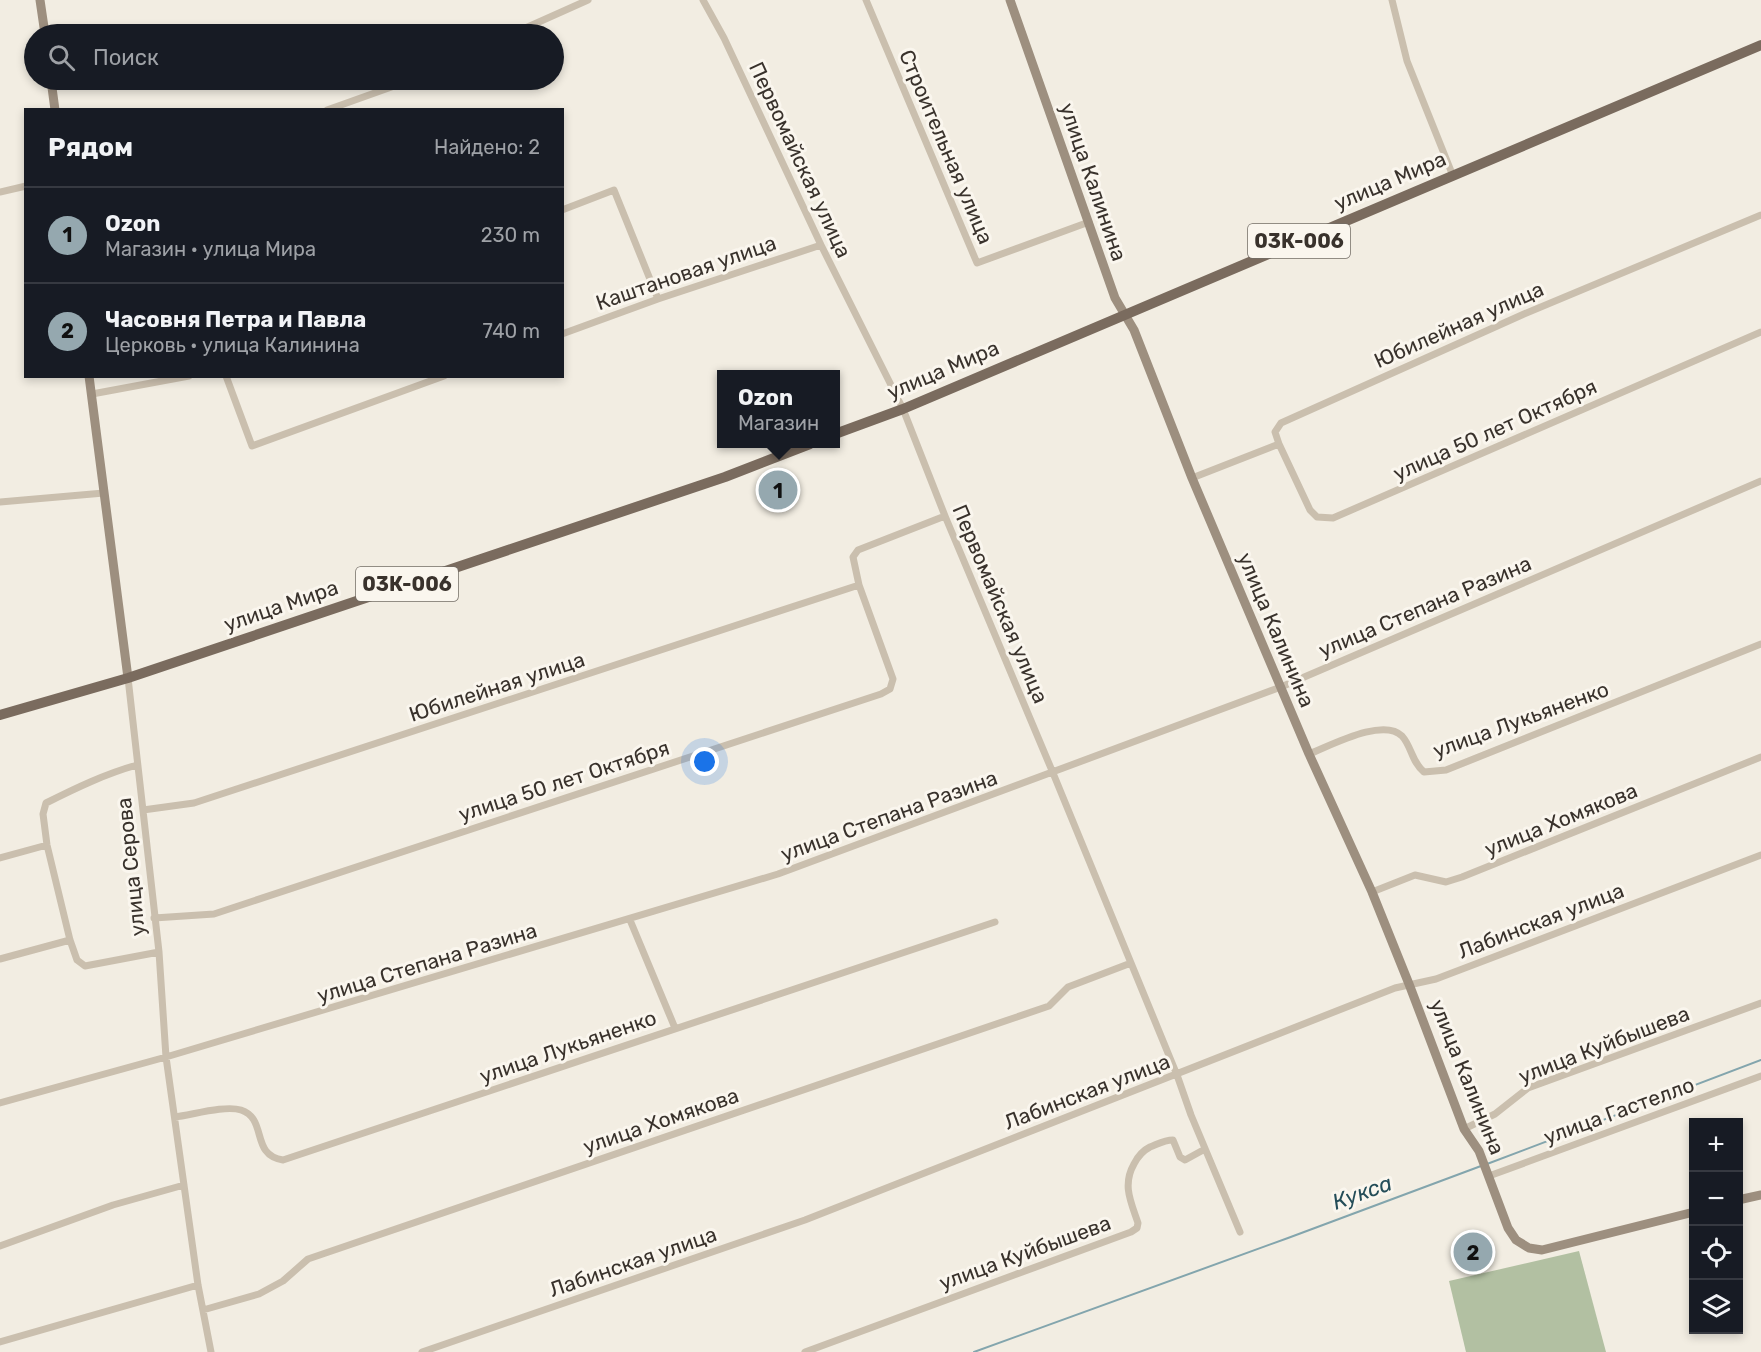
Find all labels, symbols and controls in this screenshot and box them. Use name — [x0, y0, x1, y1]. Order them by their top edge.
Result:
search box — [24, 24, 564, 90]
icon: search — [45, 41, 78, 74]
text: Поиск — [93, 44, 159, 71]
street label: Строительная улица — [894, 46, 999, 248]
street label: Первомайская улица — [744, 58, 857, 262]
street label: улица Калинина — [1055, 100, 1132, 264]
text: Рядом — [48, 132, 133, 163]
text: Найдено: 2 — [434, 135, 540, 159]
street label: улица Мира — [1330, 146, 1450, 215]
text: Ozon — [105, 210, 160, 237]
text: 1 — [63, 223, 72, 247]
text: 230 m — [481, 223, 540, 247]
road number: 03К-006 — [1248, 224, 1350, 258]
street label: Каштановая улица — [592, 230, 779, 315]
text: Магазин · улица Мира — [105, 237, 316, 261]
street label: Юбилейная улица — [1370, 276, 1547, 373]
text: Часовня Петра и Павла — [105, 306, 366, 333]
text: 2 — [61, 319, 74, 343]
text: 740 m — [483, 319, 540, 343]
text: Церковь · улица Калинина — [105, 333, 360, 357]
street label: улица Мира — [883, 335, 1003, 404]
popup — [717, 370, 840, 448]
street label: улица 50 лет Октября — [1389, 373, 1600, 486]
text: Ozon — [738, 384, 793, 411]
text: Магазин — [738, 411, 819, 435]
pin: 1 — [758, 468, 798, 512]
street label: Первомайская улица — [947, 501, 1054, 707]
street label: улица Калинина — [1233, 549, 1320, 711]
street label: улица Степана Разина — [1315, 550, 1535, 663]
road number: 03К-006 — [356, 567, 458, 601]
street label: улица Мира — [220, 574, 341, 637]
street label: Юбилейная улица — [406, 646, 588, 727]
street label: улица Лукьяненко — [1430, 676, 1612, 763]
street label: улица 50 лет Октября — [455, 735, 672, 826]
your location — [690, 747, 719, 776]
street label: улица Степана Разина — [777, 765, 1001, 866]
street label: улица Хомякова — [1481, 777, 1641, 862]
street label: улица Серова — [111, 797, 150, 938]
street label: Лабинская улица — [1454, 877, 1627, 964]
street label: улица Степана Разина — [314, 917, 540, 1008]
street label: улица Калинина — [1425, 995, 1510, 1158]
street label: улица Куйбышева — [1515, 1000, 1693, 1089]
street label: улица Лукьяненко — [476, 1005, 659, 1088]
street label: Лабинская улица — [1000, 1048, 1173, 1135]
street label: улица Гастелло — [1540, 1072, 1698, 1149]
street label: улица Хомякова — [580, 1082, 742, 1159]
map controls — [1689, 1118, 1743, 1334]
button: + — [1689, 1118, 1743, 1172]
water label: Кукса — [1329, 1169, 1396, 1216]
button: − — [1689, 1172, 1743, 1226]
street label: улица Куйбышева — [936, 1210, 1114, 1295]
street label: Лабинская улица — [546, 1221, 720, 1302]
button: locate — [1689, 1226, 1743, 1280]
pin: 2 — [1454, 1230, 1492, 1274]
button: layers — [1689, 1280, 1743, 1334]

